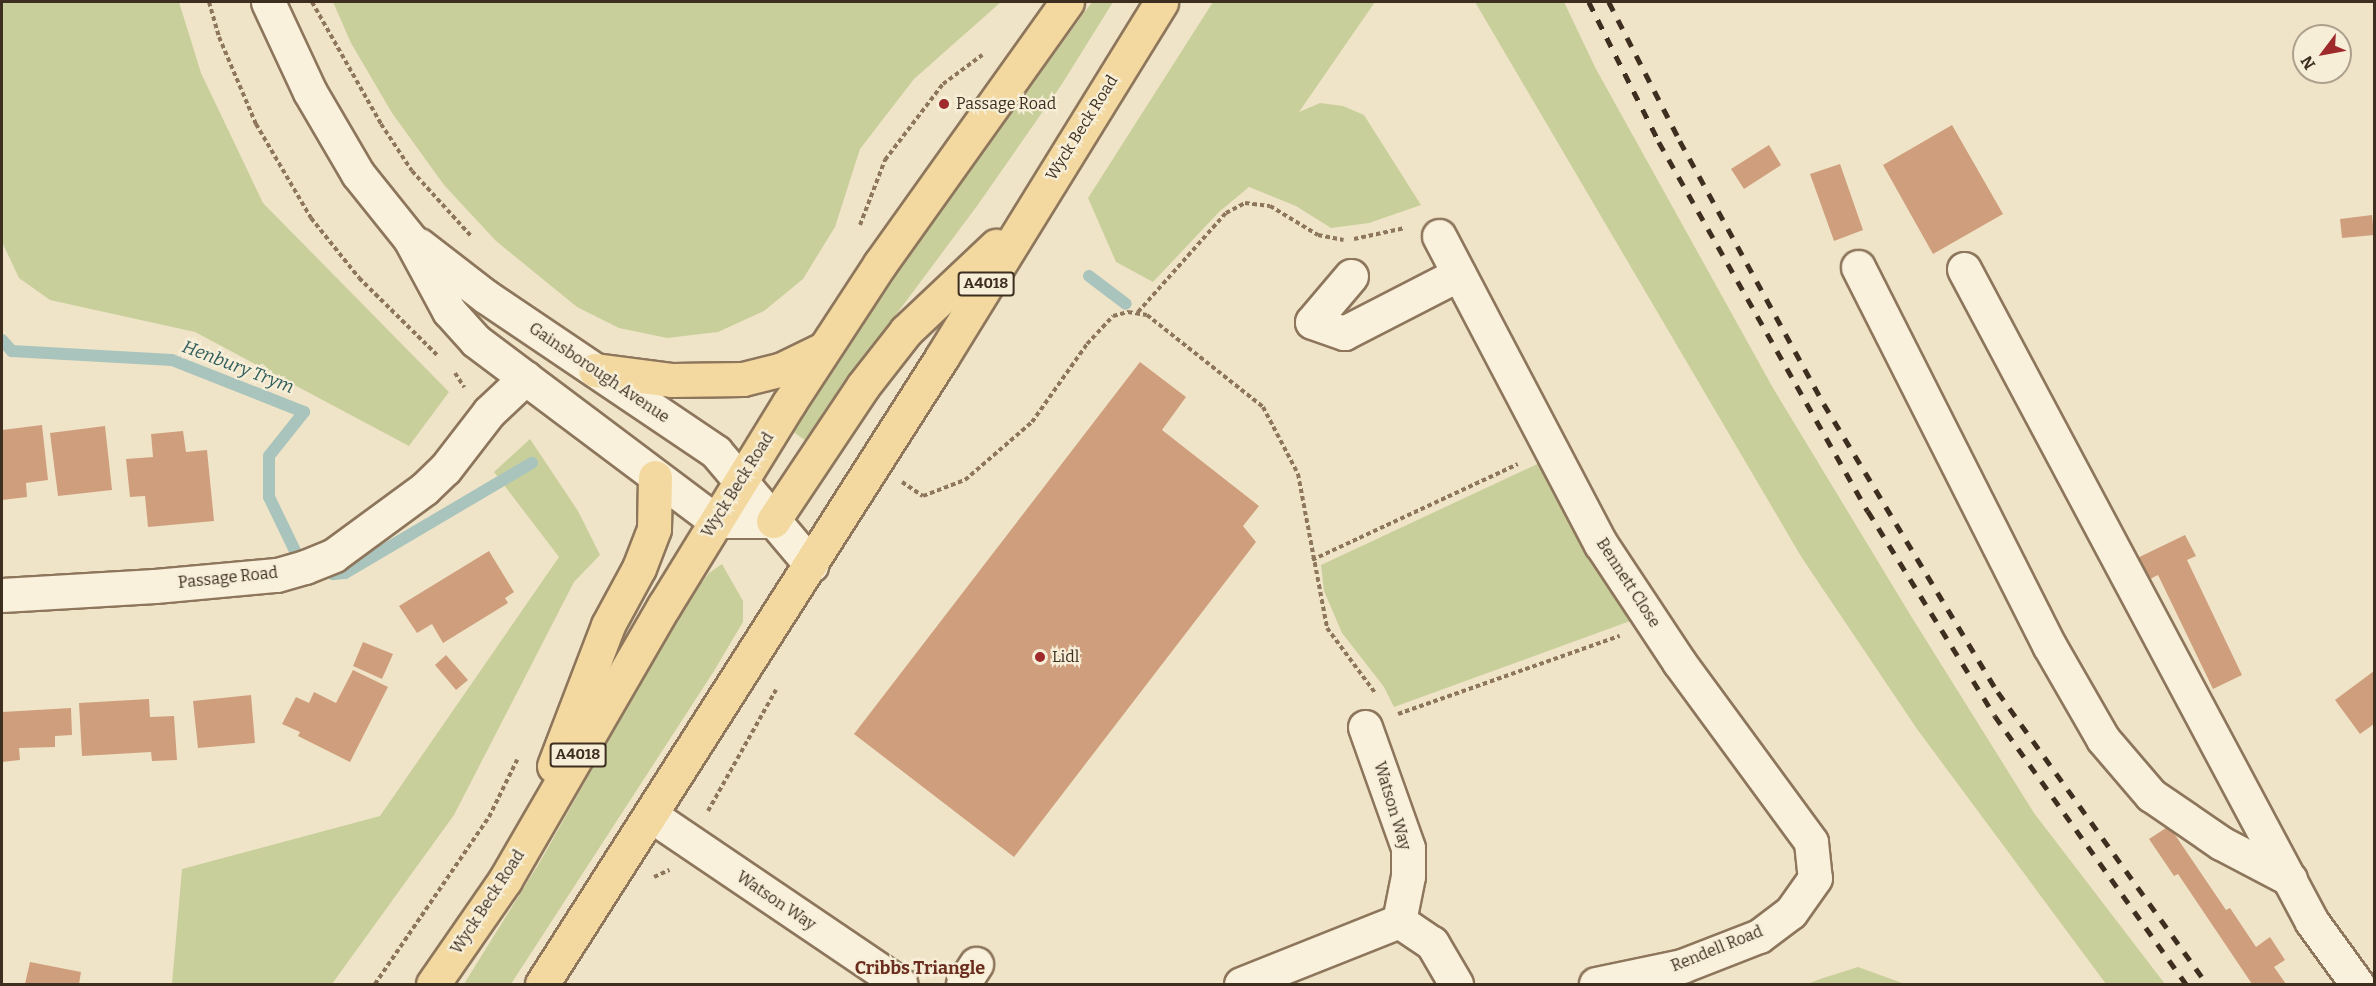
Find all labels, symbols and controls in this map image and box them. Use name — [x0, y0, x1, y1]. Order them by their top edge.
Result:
north arrow — [2292, 24, 2352, 84]
text: N — [2297, 52, 2319, 73]
street label: Wyck Beck Road — [1042, 72, 1122, 184]
place label: Passage Road — [956, 94, 1056, 114]
marker: Passage Road — [937, 97, 951, 111]
road number: A4018 — [958, 272, 1014, 296]
street label: Gainsborough Avenue — [525, 319, 673, 427]
water label: Henbury Trym — [179, 336, 297, 398]
street label: Wyck Beck Road — [698, 429, 778, 541]
street label: Bennett Close — [1592, 535, 1664, 631]
street label: Passage Road — [177, 563, 279, 593]
place label: Lidl — [1052, 647, 1079, 667]
marker: Lidl — [1033, 650, 1047, 664]
road number: A4018 — [550, 743, 606, 767]
street label: Watson Way — [1369, 760, 1415, 852]
street label: Wyck Beck Road — [447, 846, 529, 958]
street label: Watson Way — [733, 867, 819, 935]
street label: Rendell Road — [1668, 922, 1766, 976]
district label: Cribbs Triangle — [855, 957, 985, 979]

